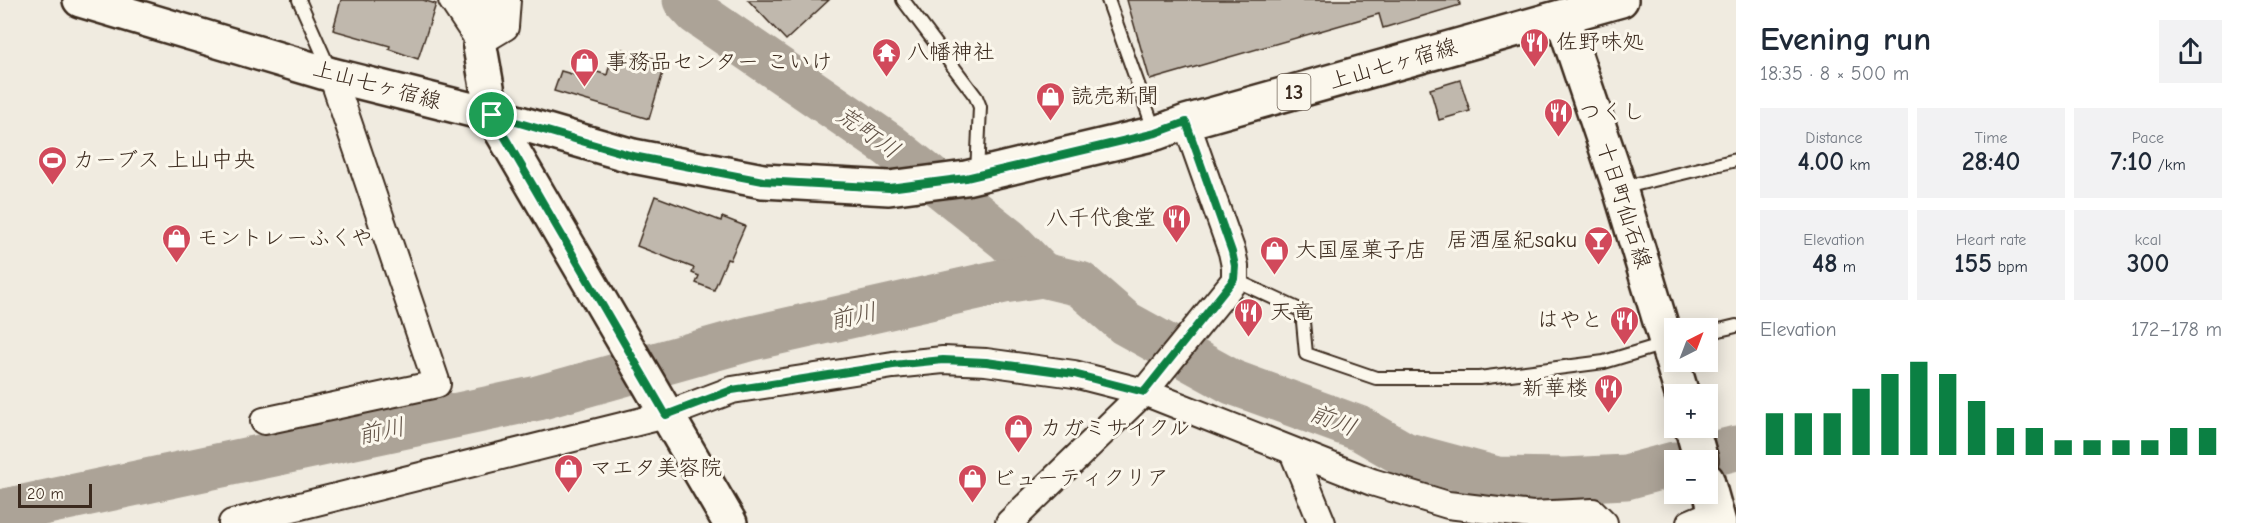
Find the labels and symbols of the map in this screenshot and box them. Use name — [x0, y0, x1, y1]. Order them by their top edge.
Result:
restaurant icon: 佐野味処 — [1519, 26, 1551, 68]
place label: 佐野味処 — [1556, 29, 1644, 55]
street label: 上山七ヶ宿線 — [1326, 33, 1460, 95]
temple icon: 八幡神社 — [870, 36, 902, 78]
place label: 八幡神社 — [907, 39, 995, 65]
shop icon: 事務品センター こいけ — [569, 46, 601, 88]
place label: 事務品センター こいけ — [606, 49, 832, 75]
street label: 上山七ヶ宿線 — [310, 55, 444, 115]
road number: 13 — [1278, 74, 1310, 110]
shop icon: 読売新聞 — [1034, 80, 1066, 122]
place label: 読売新聞 — [1071, 83, 1159, 109]
pin — [466, 89, 517, 140]
restaurant icon: つくし — [1542, 96, 1574, 138]
place label: つくし — [1579, 99, 1645, 125]
water label: 荒町川 — [830, 100, 906, 164]
street label: 十日町仙石線 — [1591, 138, 1657, 272]
sports icon: カーブス 上山中央 — [36, 144, 68, 186]
place label: カーブス 上山中央 — [73, 147, 255, 173]
restaurant icon: 八千代食堂 — [1161, 202, 1193, 244]
place label: 八千代食堂 — [1046, 205, 1156, 231]
shop icon: モントレーふくや — [160, 222, 192, 264]
bar icon: 居酒屋紀saku — [1582, 224, 1614, 266]
place label: モントレーふくや — [197, 225, 373, 251]
place label: 居酒屋紀saku — [1447, 227, 1577, 253]
shop icon: 大国屋菓子店 — [1258, 234, 1290, 276]
place label: 大国屋菓子店 — [1295, 237, 1427, 263]
restaurant icon: 天竜 — [1233, 296, 1265, 338]
water label: 前川 — [827, 297, 879, 335]
place label: 天竜 — [1270, 299, 1314, 325]
restaurant icon: はやと — [1608, 304, 1640, 346]
place label: はやと — [1537, 307, 1603, 333]
north arrow — [1664, 318, 1718, 372]
restaurant icon: 新華楼 — [1593, 372, 1625, 414]
place label: 新華楼 — [1522, 375, 1588, 401]
water label: 前川 — [1306, 398, 1360, 442]
water label: 前川 — [355, 412, 407, 450]
shop icon: カガミサイクル — [1003, 412, 1035, 454]
place label: カガミサイクル — [1040, 415, 1190, 441]
shop icon: マエタ美容院 — [553, 452, 585, 494]
place label: マエタ美容院 — [590, 455, 722, 481]
shop icon: ビューティクリア — [956, 462, 988, 504]
place label: ビューティクリア — [993, 465, 1169, 491]
scale bar — [18, 481, 92, 508]

